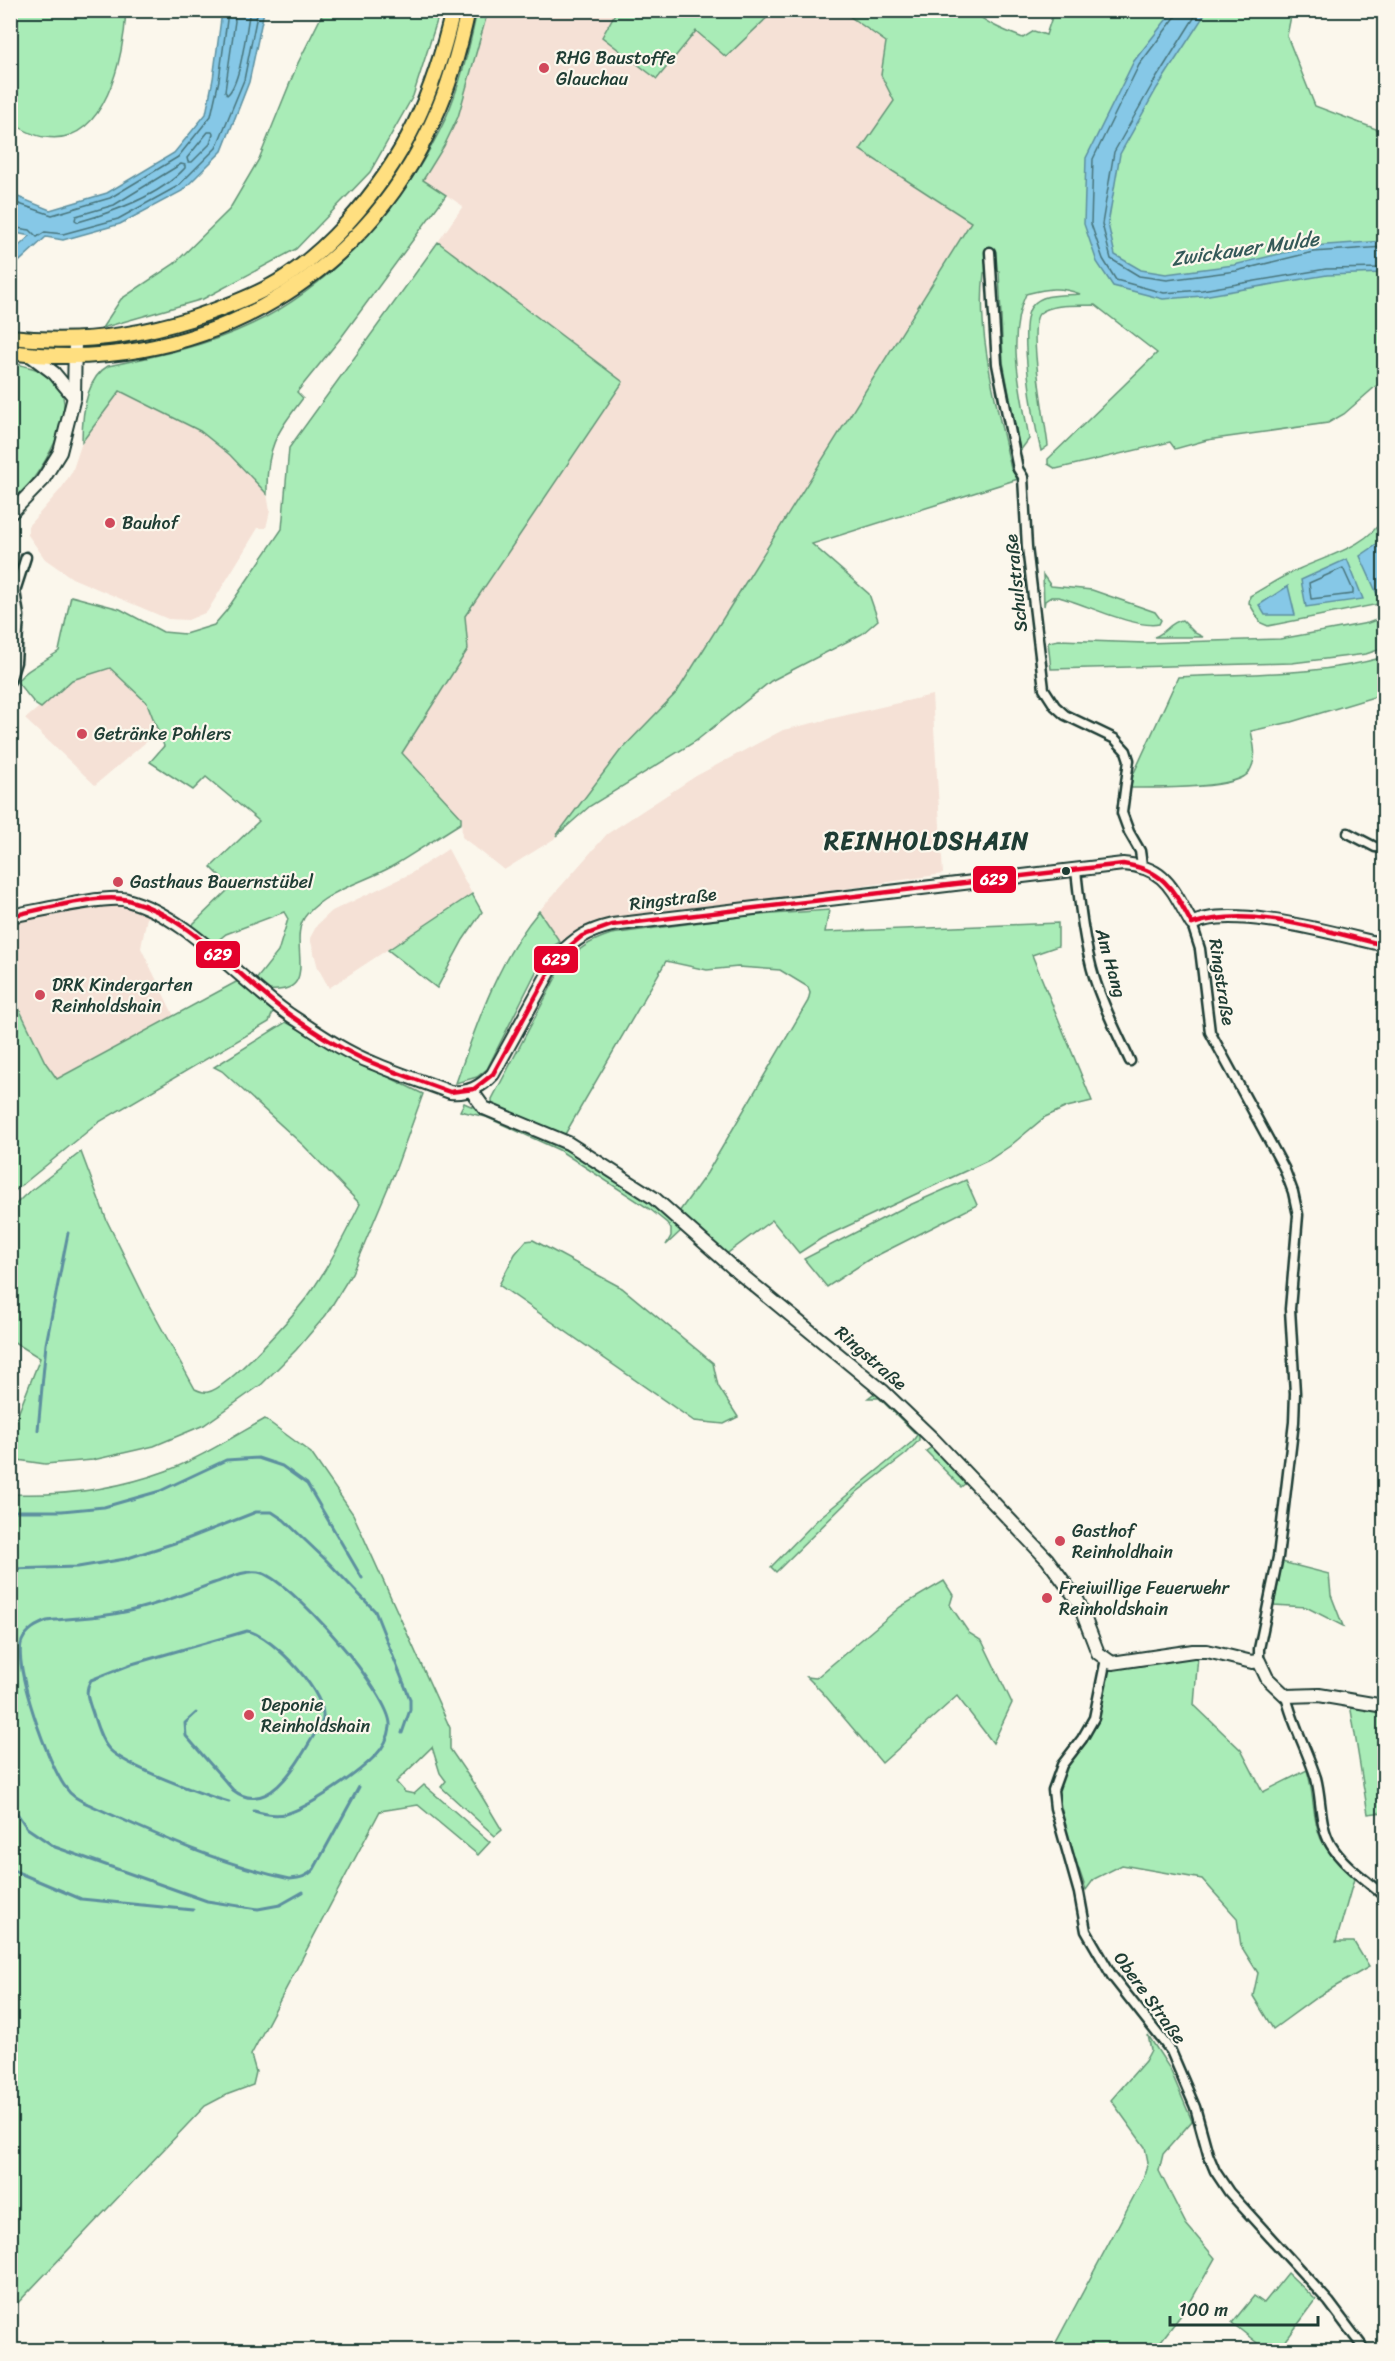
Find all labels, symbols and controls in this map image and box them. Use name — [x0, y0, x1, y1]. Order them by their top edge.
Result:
place label: RHG Baustoffe Glauchau — [556, 42, 676, 95]
marker: RHG Baustoffe Glauchau — [537, 61, 551, 75]
water label: Zwickauer Mulde — [1169, 221, 1323, 277]
place label: Bauhof — [122, 507, 180, 539]
marker: Bauhof — [103, 516, 117, 530]
street label: Schulstraße — [995, 532, 1037, 633]
place label: Getränke Pohlers — [94, 718, 232, 750]
marker: Getränke Pohlers — [75, 727, 89, 741]
district label: REINHOLDSHAIN — [823, 820, 1030, 862]
line badge: 629 — [972, 865, 1017, 894]
text: 629 — [979, 865, 1008, 894]
unlabelled marker — [1060, 865, 1072, 877]
place label: Gasthaus Bauernstübel — [130, 866, 314, 898]
marker: Gasthaus Bauernstübel — [111, 875, 125, 889]
street label: Ringstraße — [628, 878, 719, 920]
street label: Am Hang — [1086, 924, 1136, 1001]
street label: Ringstraße — [1199, 936, 1245, 1028]
line badge: 629 — [195, 940, 241, 969]
text: 629 — [203, 940, 232, 969]
line badge: 629 — [533, 945, 579, 974]
text: 629 — [541, 945, 570, 974]
place label: DRK Kindergarten Reinholdshain — [52, 969, 193, 1022]
marker: DRK Kindergarten Reinholdshain — [33, 988, 47, 1002]
street label: Ringstraße — [828, 1317, 915, 1399]
place label: Gasthof Reinholdhain — [1072, 1515, 1173, 1568]
marker: Gasthof Reinholdhain — [1053, 1534, 1067, 1548]
place label: Freiwillige Feuerwehr Reinholdshain — [1059, 1572, 1230, 1625]
marker: Freiwillige Feuerwehr Reinholdshain — [1040, 1591, 1054, 1605]
place label: Deponie Reinholdshain — [261, 1689, 371, 1742]
marker: Deponie Reinholdshain — [242, 1708, 256, 1722]
street label: Obere Straße — [1105, 1945, 1195, 2051]
scale bar — [1170, 2289, 1318, 2327]
text: 100 m — [1179, 2294, 1228, 2326]

